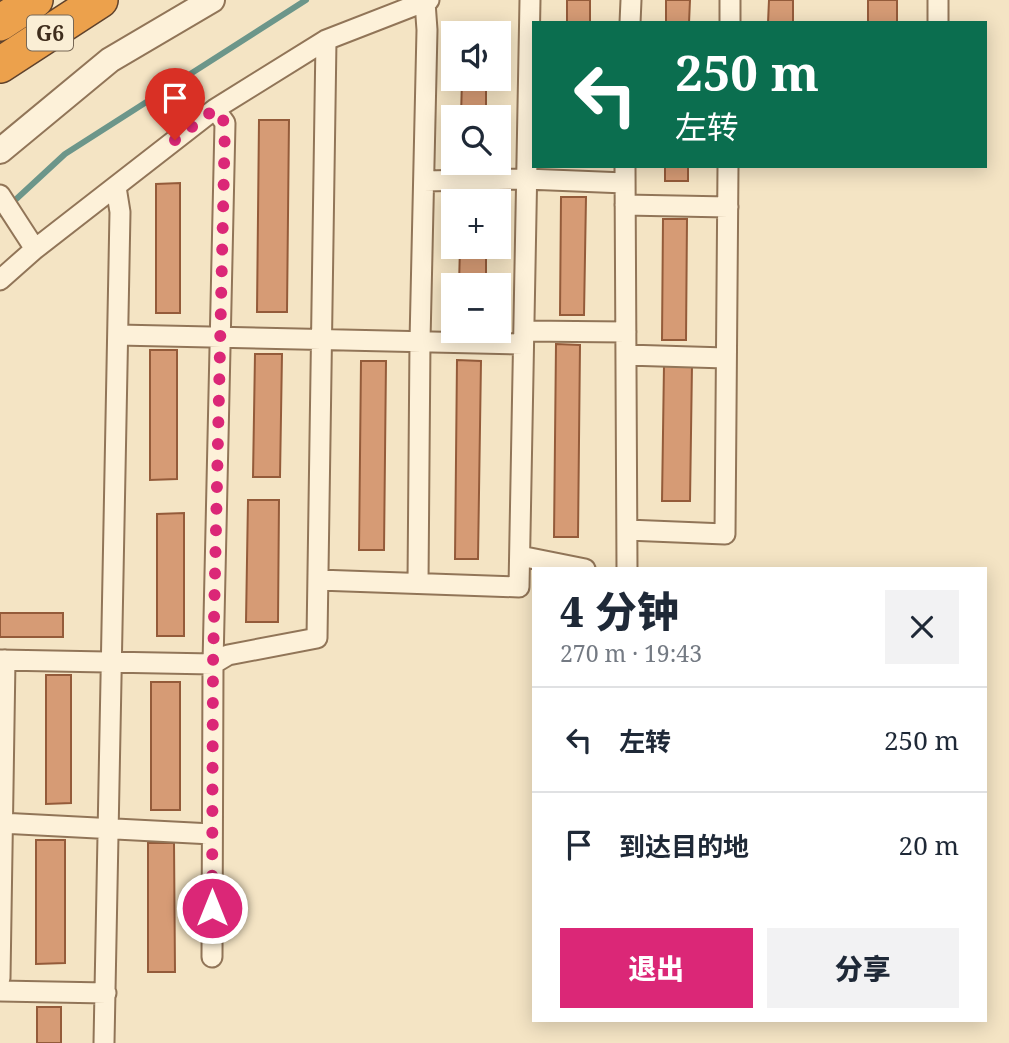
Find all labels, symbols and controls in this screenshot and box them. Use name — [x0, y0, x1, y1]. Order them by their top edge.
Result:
road number: G6 — [27, 16, 73, 50]
map controls — [441, 21, 511, 343]
button: sound — [441, 21, 511, 91]
text: 250 m — [675, 39, 819, 105]
icon: left — [560, 49, 651, 140]
pin — [145, 68, 205, 140]
icon: arrive — [156, 79, 194, 117]
button: search — [441, 105, 511, 175]
text: 左转 — [675, 105, 739, 148]
button: + — [441, 189, 511, 259]
button: − — [441, 273, 511, 343]
text: 4 分钟 — [560, 582, 679, 639]
button: close — [885, 590, 959, 664]
text: 270 m · 19:43 — [560, 637, 702, 669]
icon: left — [560, 721, 598, 759]
text: 250 m — [884, 722, 959, 758]
text: 左转 — [619, 723, 671, 759]
icon: arrive — [560, 826, 598, 864]
text: 20 m — [899, 827, 959, 863]
text: 到达目的地 — [619, 828, 749, 864]
position arrow — [175, 871, 249, 945]
button: 退出 — [560, 928, 753, 1008]
button: 分享 — [767, 928, 959, 1008]

